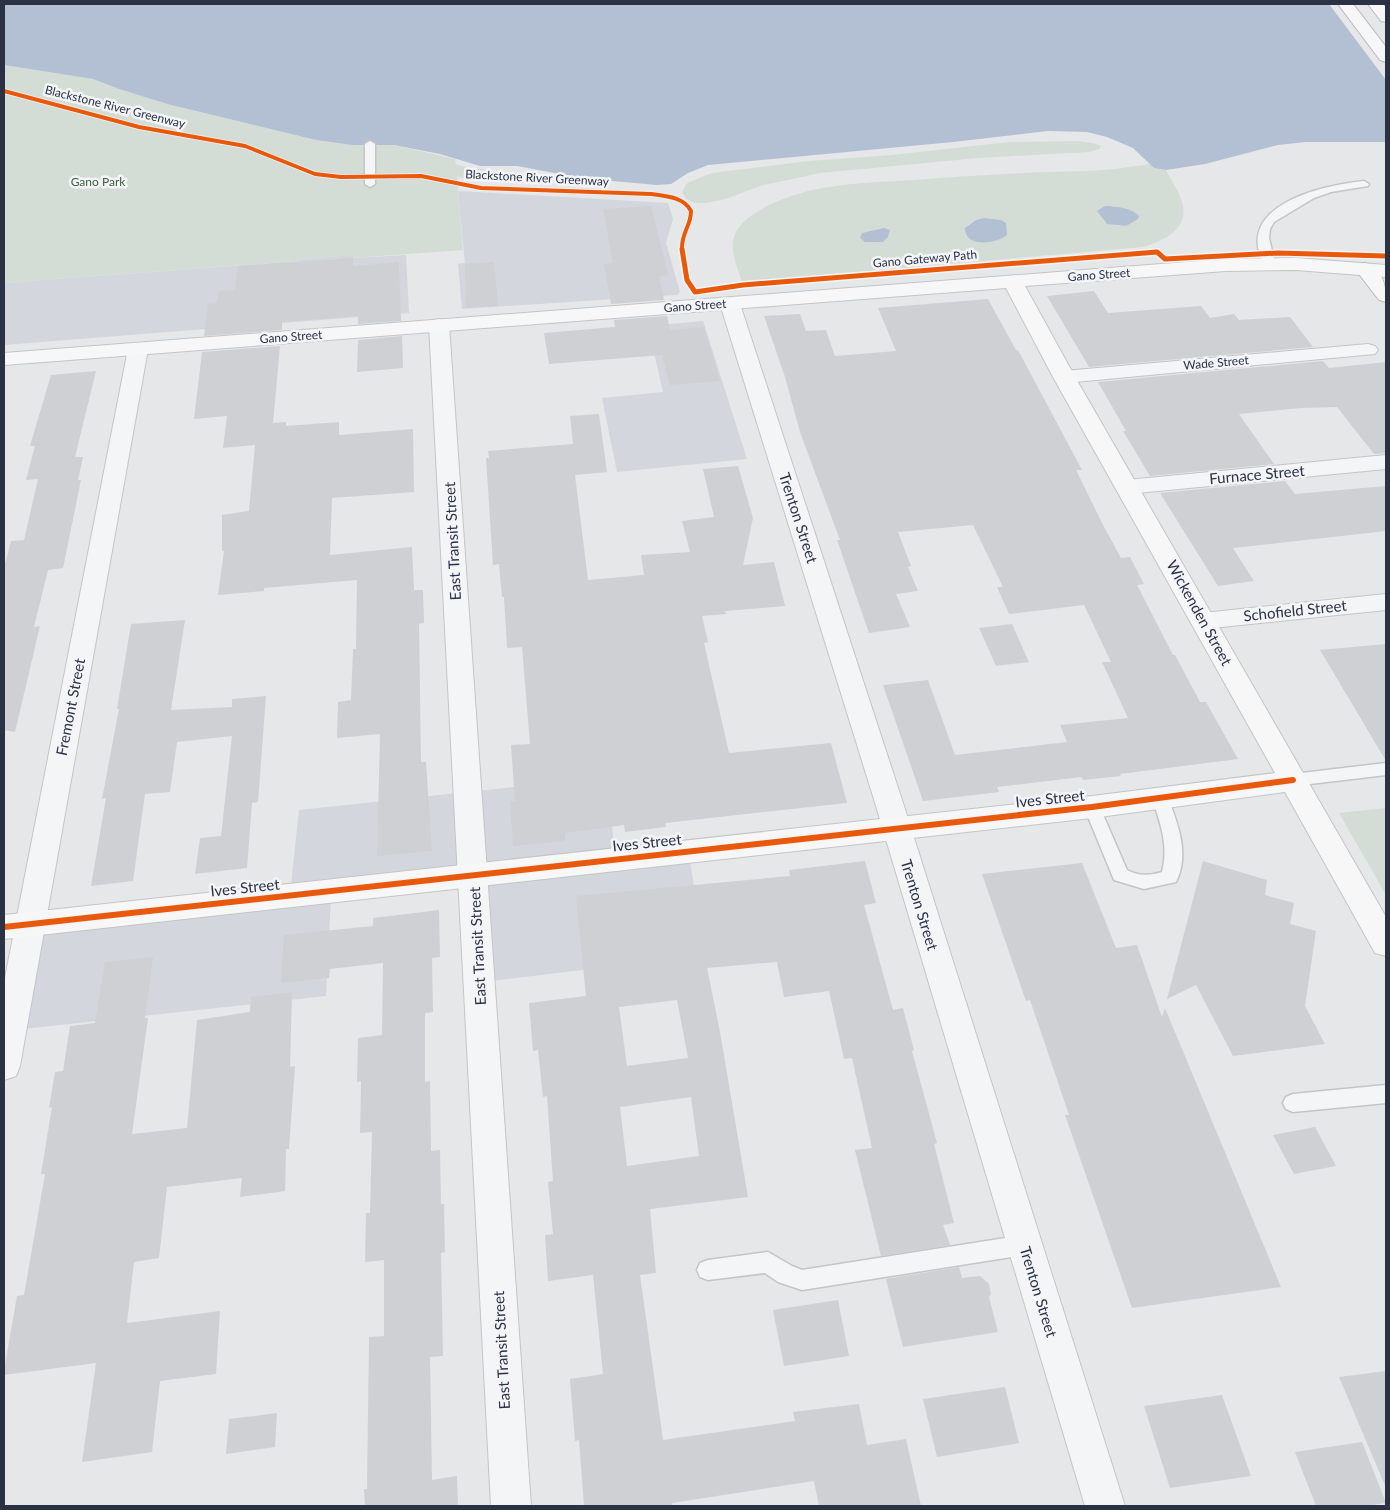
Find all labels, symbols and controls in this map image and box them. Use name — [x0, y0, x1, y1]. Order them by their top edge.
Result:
street label: Blackstone River Greenway — [43, 82, 188, 131]
street label: Blackstone River Greenway — [465, 166, 610, 189]
park label: Gano Park — [71, 174, 126, 189]
street label: Gano Gateway Path — [872, 246, 978, 271]
street label: Gano Street — [1067, 265, 1132, 284]
street label: Gano Street — [663, 296, 728, 315]
street label: Gano Street — [259, 327, 324, 346]
street label: Wade Street — [1183, 352, 1250, 373]
street label: Furnace Street — [1208, 461, 1306, 487]
street label: Trenton Street — [776, 470, 822, 566]
street label: East Transit Street — [440, 481, 464, 601]
street label: Wickenden Street — [1163, 557, 1237, 669]
street label: Schofield Street — [1242, 596, 1348, 624]
street label: Fremont Street — [52, 656, 88, 757]
street label: Ives Street — [1014, 785, 1086, 811]
street label: Ives Street — [611, 829, 683, 855]
street label: Trenton Street — [898, 857, 942, 953]
street label: Ives Street — [209, 874, 281, 900]
street label: East Transit Street — [465, 886, 489, 1006]
street label: Trenton Street — [1017, 1244, 1061, 1340]
street label: East Transit Street — [489, 1290, 513, 1410]

